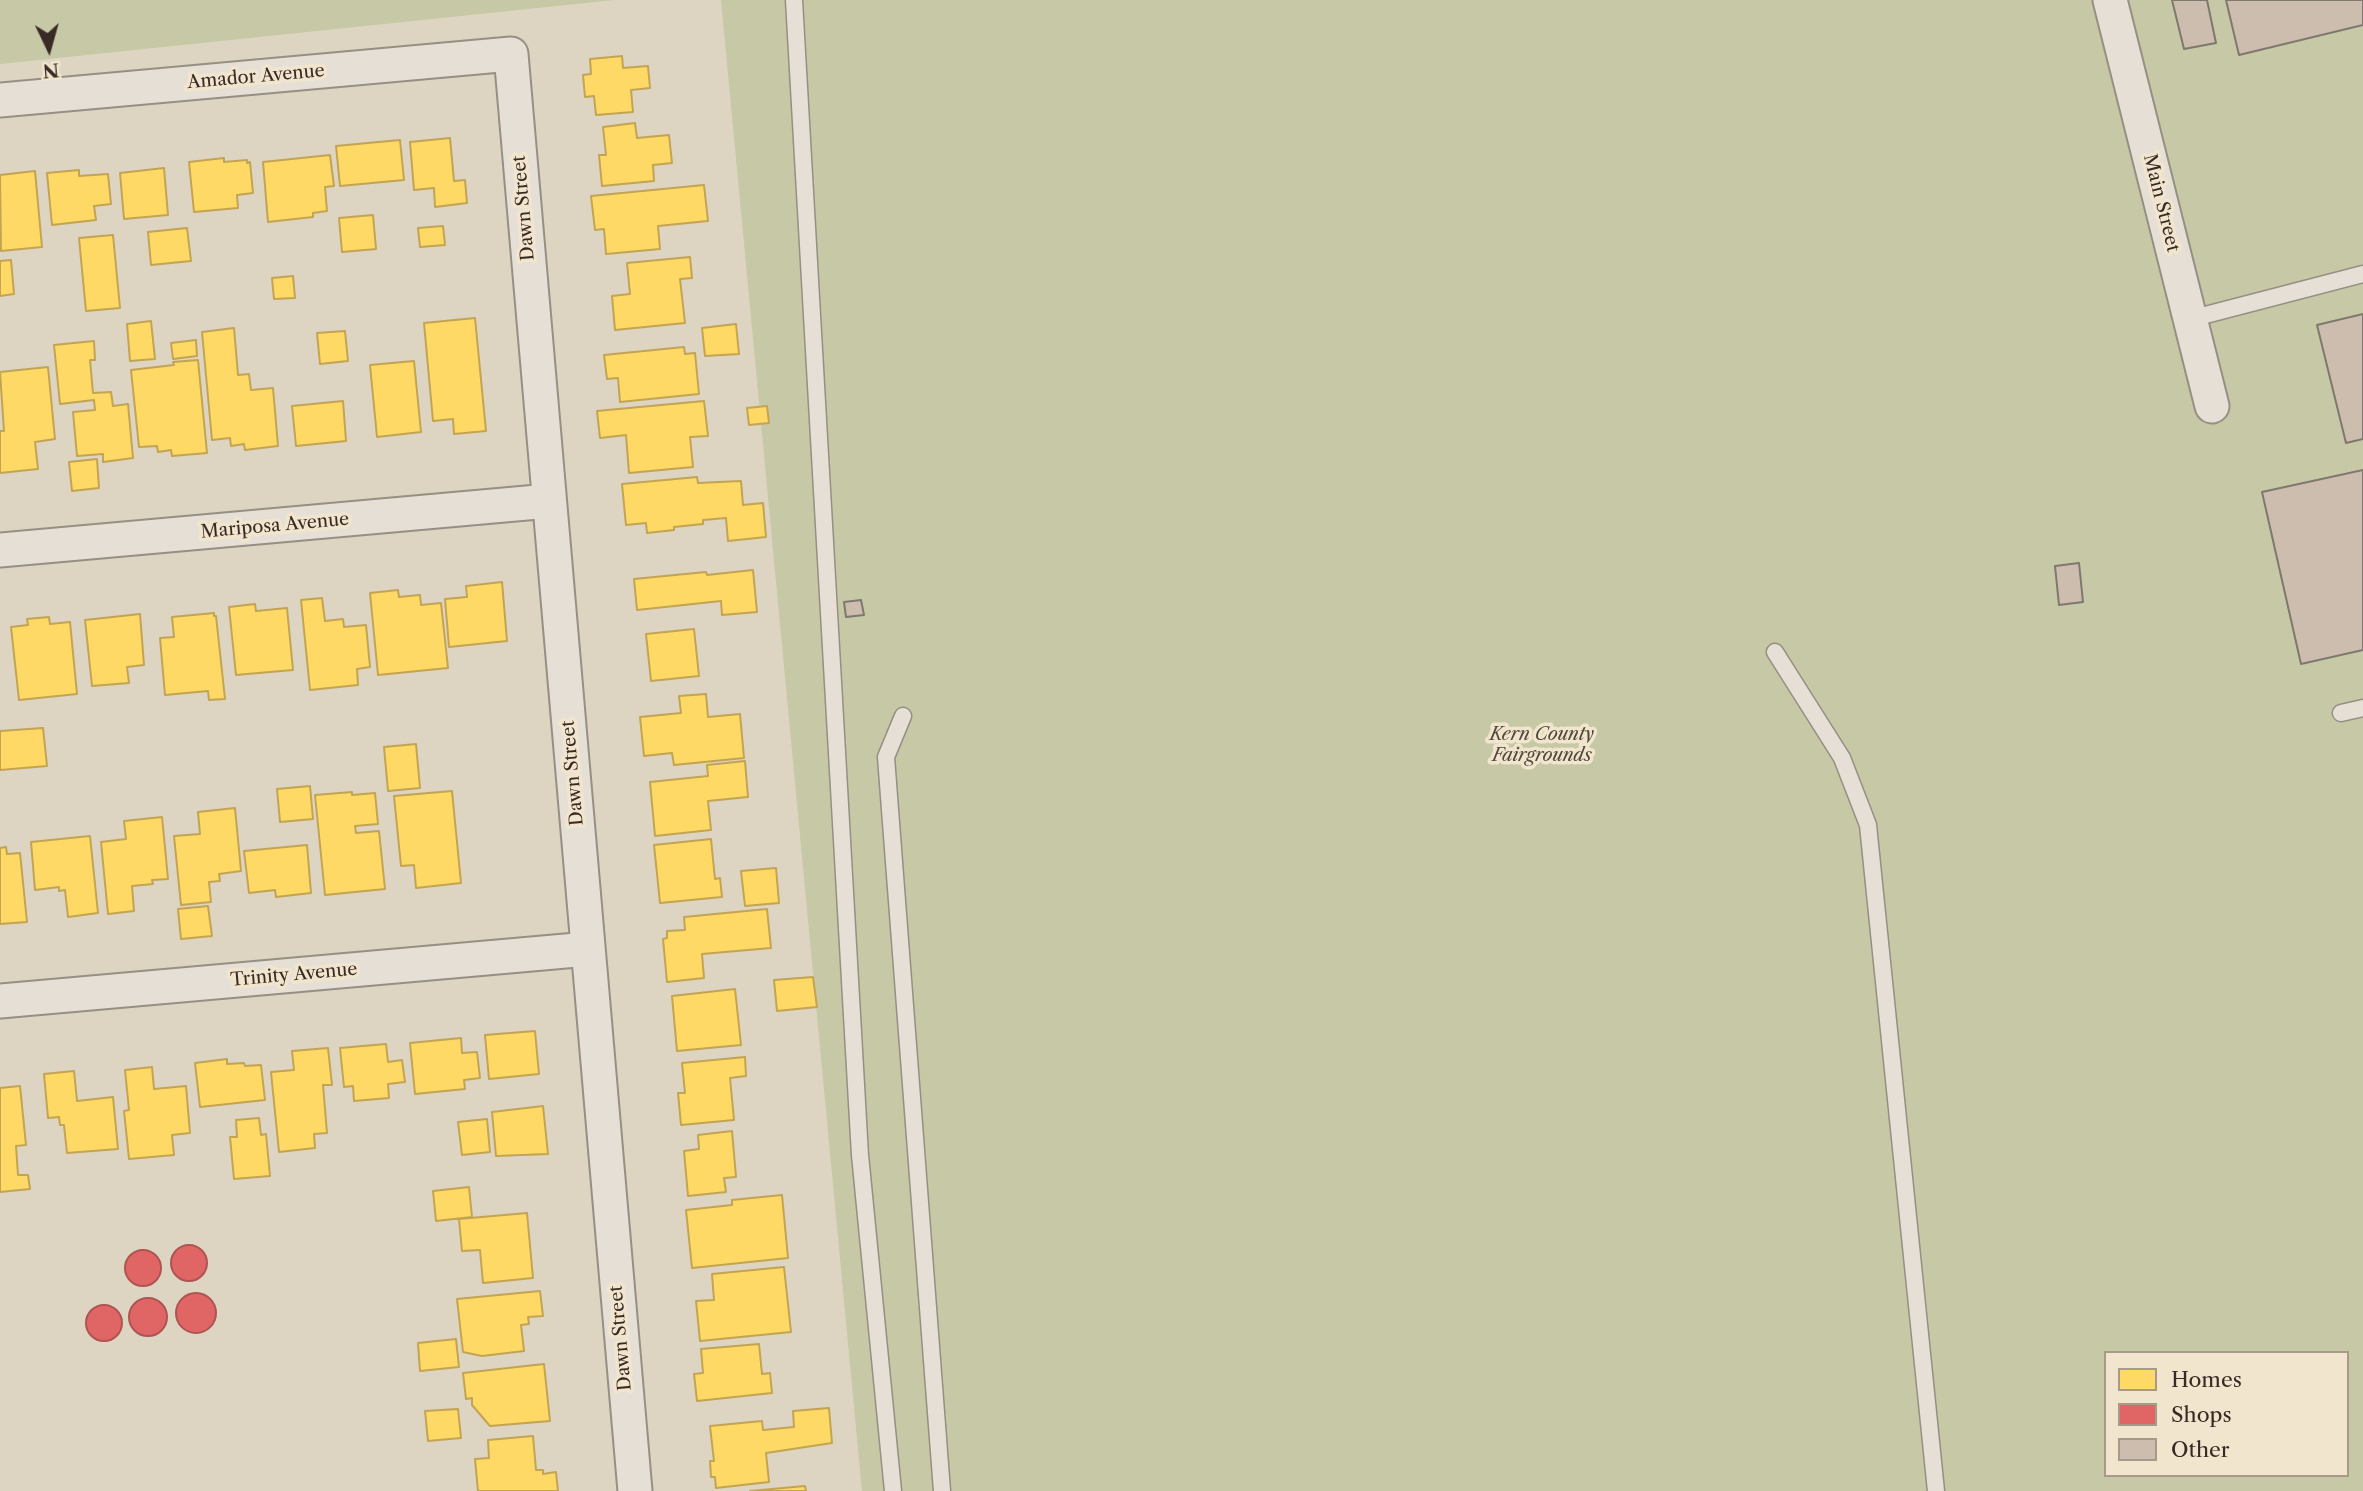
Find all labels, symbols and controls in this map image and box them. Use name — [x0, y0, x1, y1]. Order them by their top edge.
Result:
north arrow — [14, 14, 84, 84]
text: N — [42, 58, 60, 83]
street label: Amador Avenue — [186, 60, 326, 94]
street label: Main Street — [2138, 152, 2184, 254]
street label: Dawn Street — [509, 154, 539, 262]
street label: Mariposa Avenue — [200, 509, 350, 543]
street label: Dawn Street — [558, 719, 588, 827]
park label: Kern County Fairgrounds — [1490, 724, 1594, 766]
street label: Trinity Avenue — [230, 959, 358, 991]
street label: Dawn Street — [606, 1284, 636, 1392]
legend — [2104, 1351, 2349, 1477]
text: Homes — [2171, 1367, 2242, 1392]
text: Shops — [2171, 1402, 2232, 1427]
text: Other — [2171, 1437, 2230, 1462]

